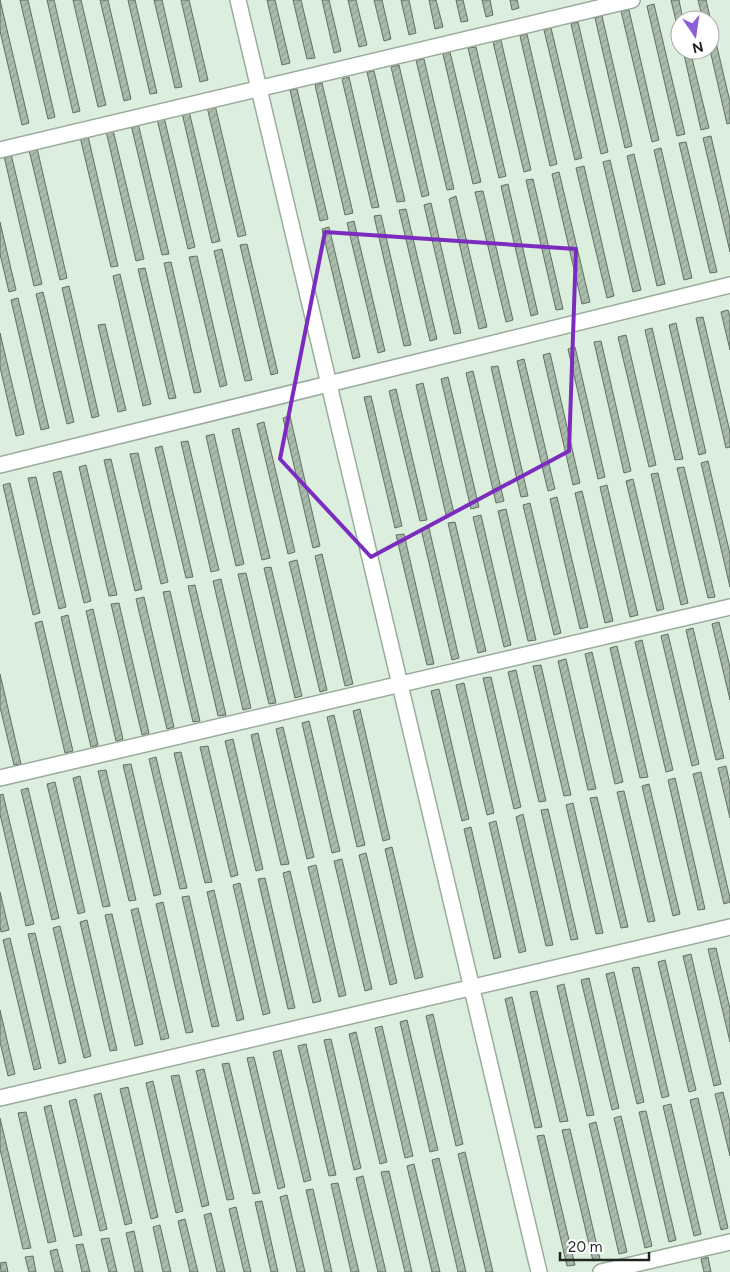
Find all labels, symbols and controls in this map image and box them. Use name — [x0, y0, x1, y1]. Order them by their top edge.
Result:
north arrow — [670, 10, 720, 60]
text: N — [691, 38, 705, 57]
scale bar — [560, 1230, 649, 1262]
text: 20 m — [568, 1238, 602, 1256]

